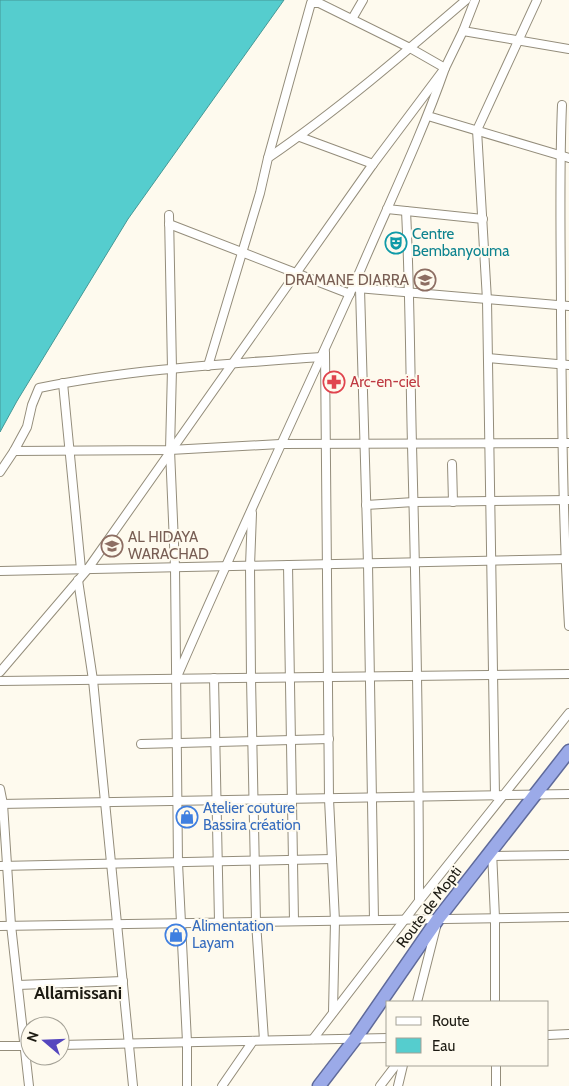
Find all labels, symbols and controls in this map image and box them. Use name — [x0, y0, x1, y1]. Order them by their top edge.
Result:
place label: Centre Bembanyouma — [412, 225, 510, 260]
theatre icon: Centre Bembanyouma — [384, 231, 408, 255]
school or university icon: DRAMANE DIARRA — [413, 268, 437, 292]
place label: DRAMANE DIARRA — [285, 271, 410, 289]
pharmacy icon: Arc-en-ciel — [322, 370, 346, 394]
place label: Arc-en-ciel — [350, 373, 420, 391]
place label: AL HIDAYA WARACHAD — [128, 528, 209, 563]
school or university icon: AL HIDAYA WARACHAD — [100, 534, 124, 558]
place label: Atelier couture Bassira création — [203, 799, 301, 834]
shop icon: Atelier couture Bassira création — [175, 805, 199, 829]
street label: Route de Mopti — [393, 863, 465, 951]
place label: Alimentation Layam — [192, 917, 274, 952]
shop icon: Alimentation Layam — [164, 923, 188, 947]
district label: Allamissani — [34, 982, 122, 1004]
legend — [386, 1001, 549, 1066]
text: Route — [432, 1012, 470, 1030]
north arrow — [20, 1016, 70, 1066]
text: N — [23, 1029, 43, 1044]
text: Eau — [432, 1037, 455, 1055]

